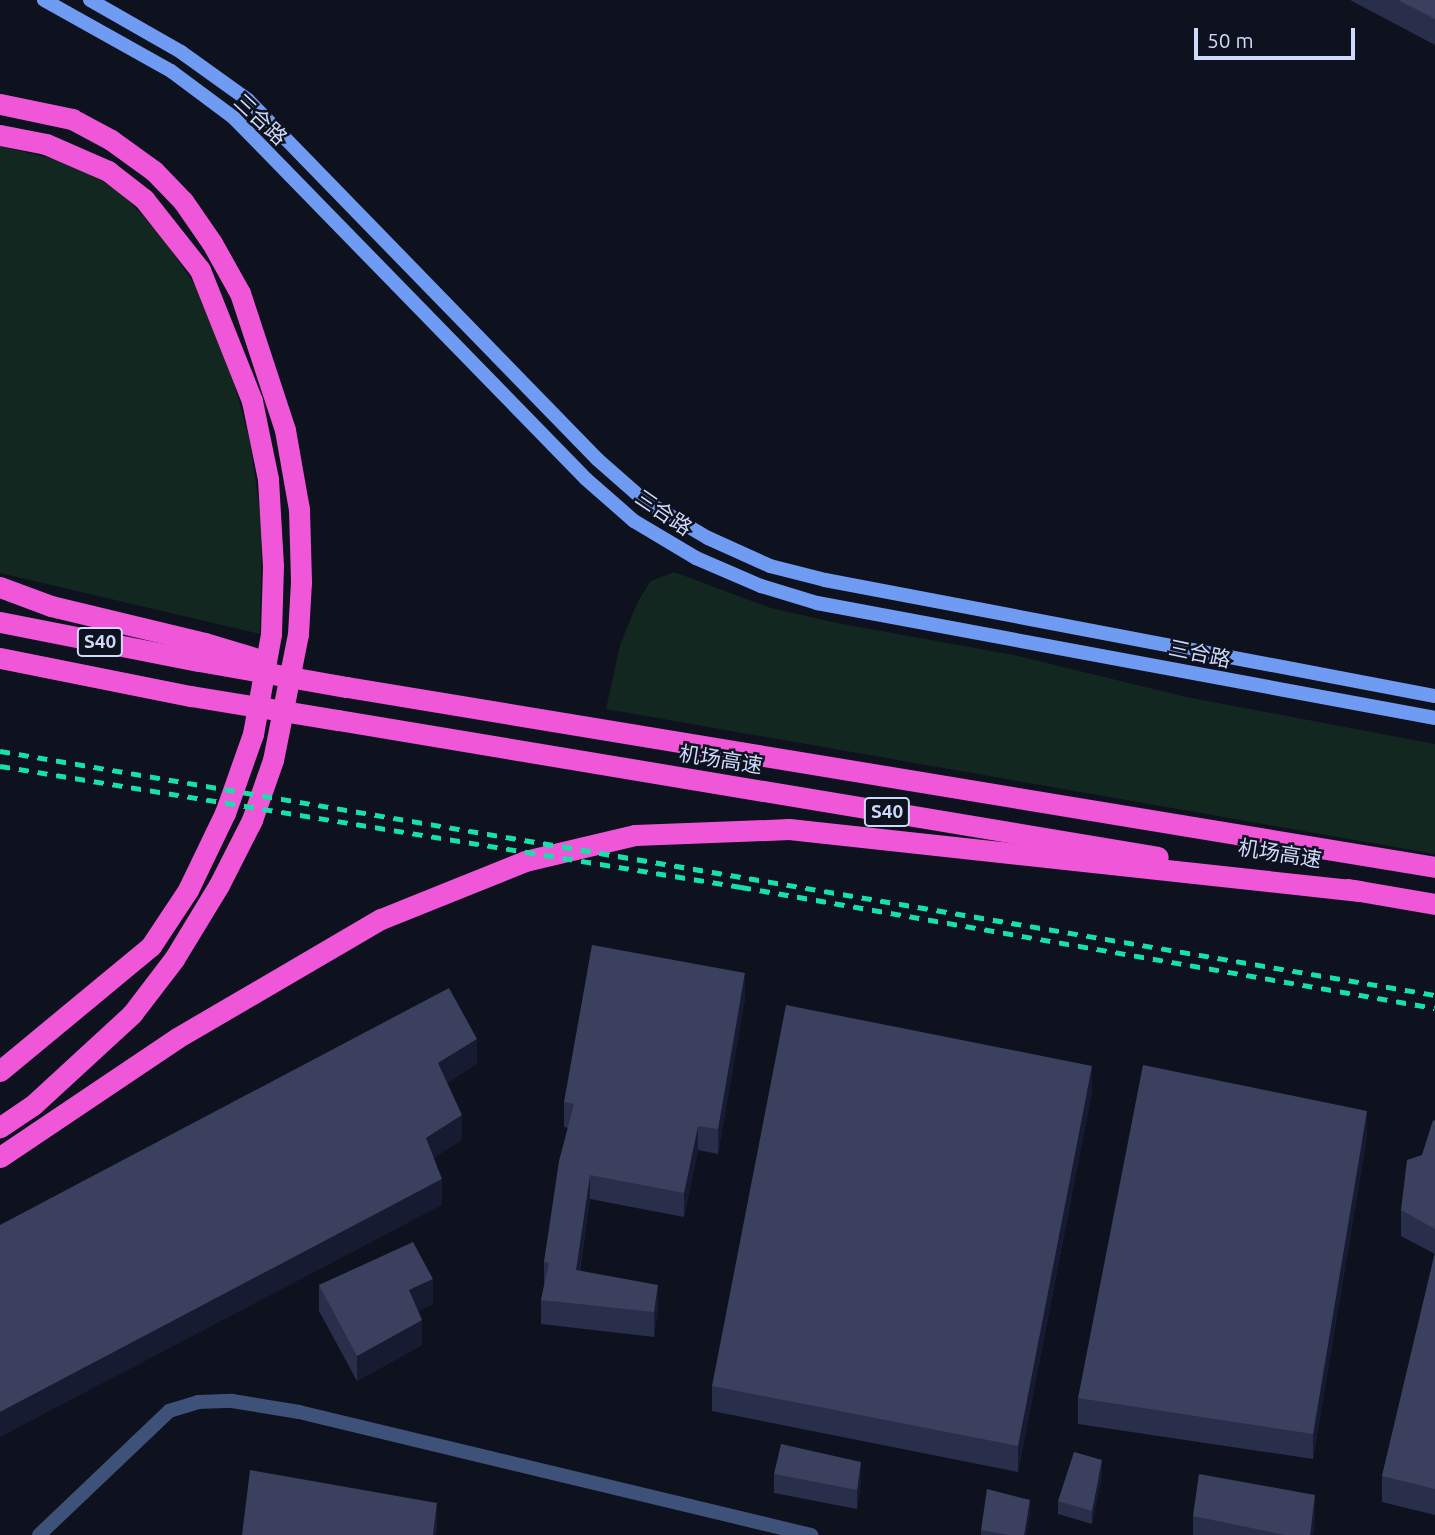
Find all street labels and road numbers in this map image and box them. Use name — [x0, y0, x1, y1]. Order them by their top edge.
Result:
street label: 三合路 — [229, 88, 293, 150]
street label: 三合路 — [631, 484, 697, 540]
road number: S40 — [76, 626, 124, 657]
street label: 三合路 — [1167, 634, 1233, 672]
street label: 机场高速 — [678, 740, 764, 778]
road number: S40 — [862, 796, 912, 828]
street label: 机场高速 — [1237, 834, 1323, 872]

